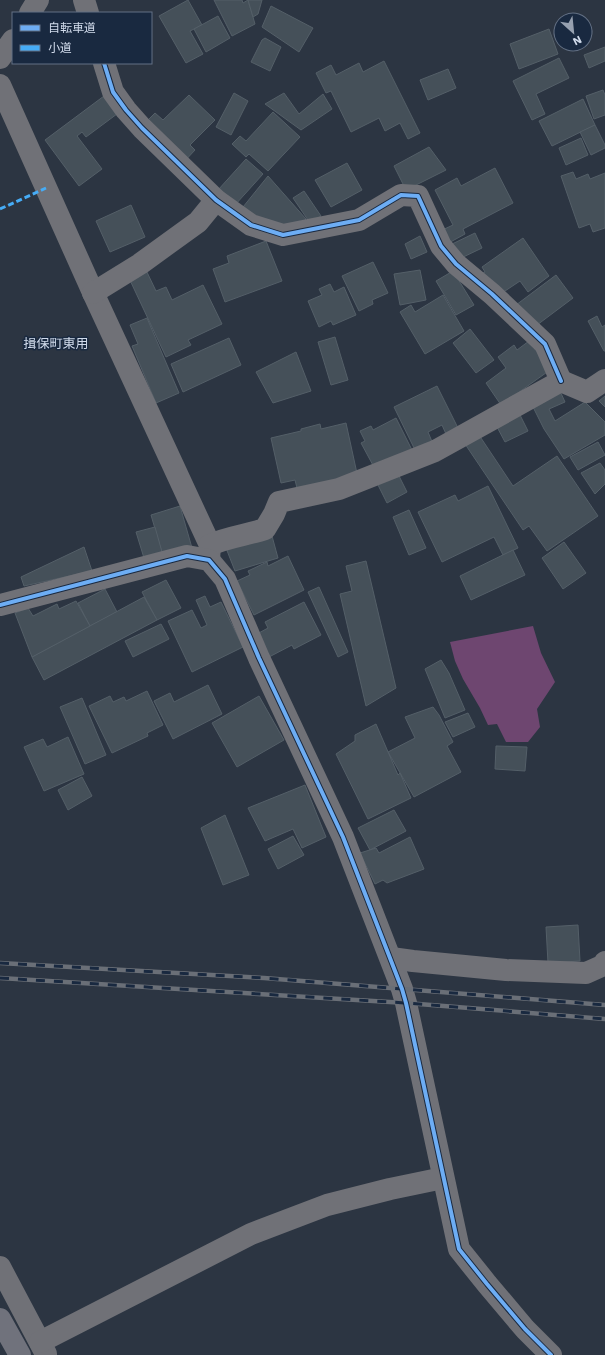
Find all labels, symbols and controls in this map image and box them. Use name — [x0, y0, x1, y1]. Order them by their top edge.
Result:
legend — [12, 12, 152, 64]
north arrow — [553, 12, 593, 52]
text: 自転車道 — [48, 21, 96, 35]
text: N — [571, 33, 584, 48]
text: 小道 — [48, 41, 72, 55]
district label: 揖保町東用 — [23, 336, 89, 351]

